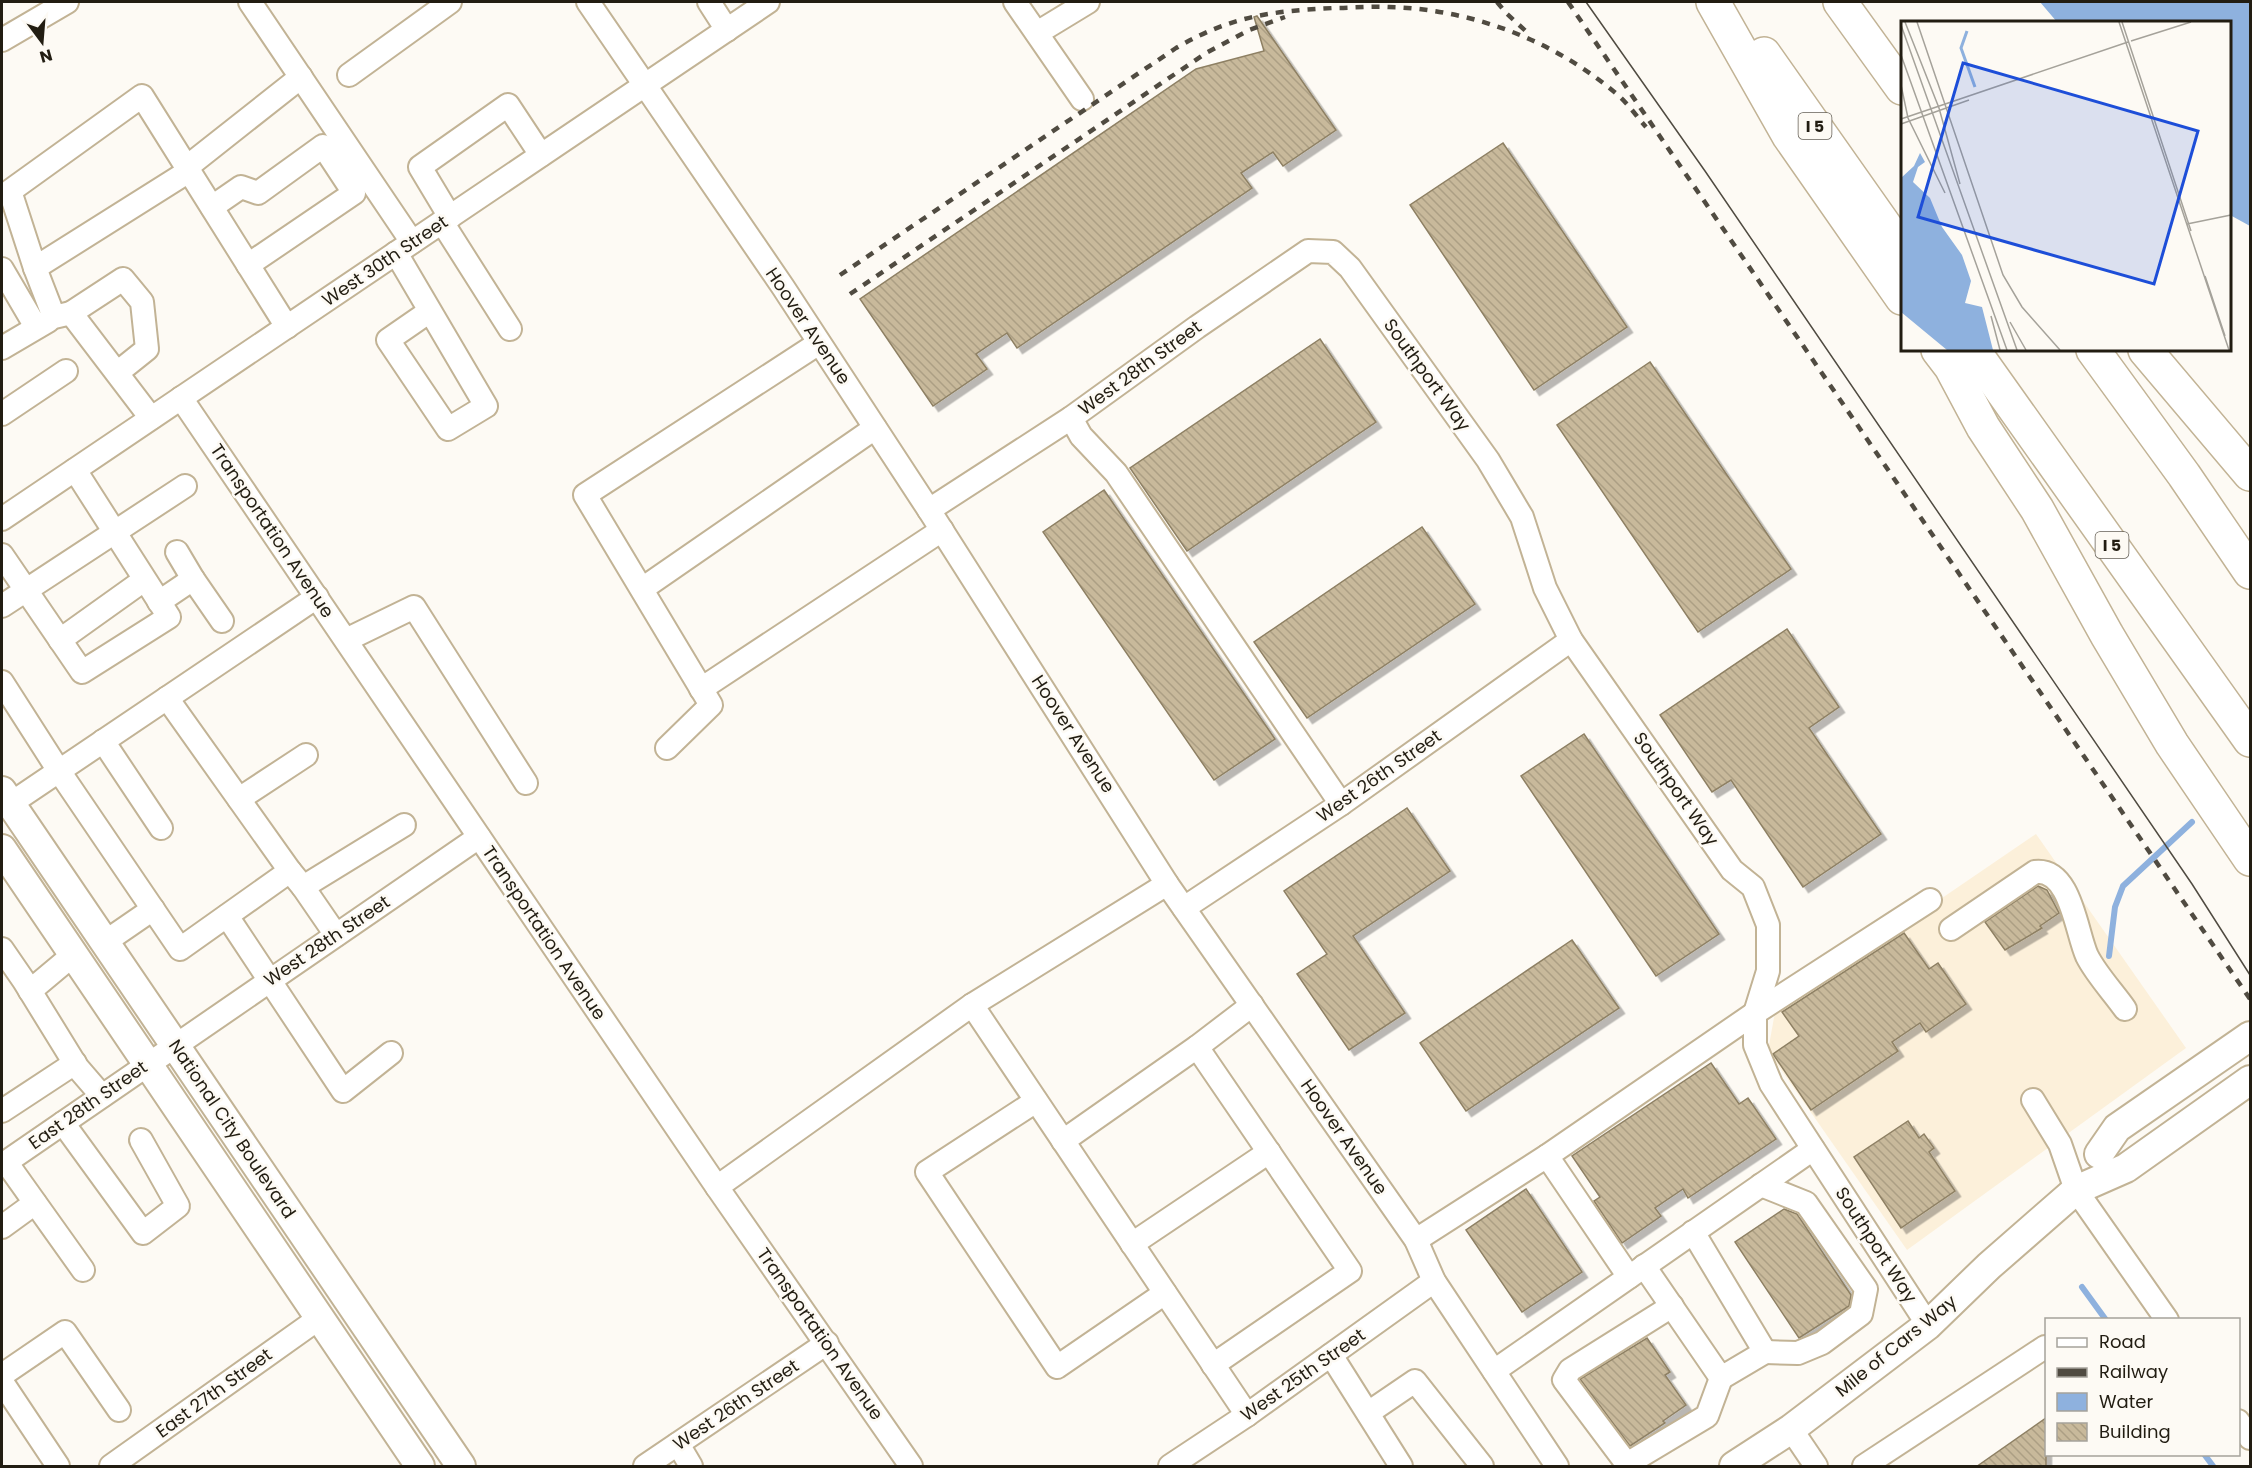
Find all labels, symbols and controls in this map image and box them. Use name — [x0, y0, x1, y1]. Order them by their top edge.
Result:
north arrow — [12, 12, 72, 72]
inset map — [1901, 21, 2231, 351]
text: N — [37, 43, 55, 69]
road number: I 5 — [1798, 113, 1832, 139]
street label: West 30th Street — [317, 209, 453, 312]
street label: Hoover Avenue — [760, 262, 857, 389]
street label: Southport Way — [1378, 313, 1477, 436]
street label: West 28th Street — [1073, 314, 1206, 421]
street label: Transportation Avenue — [205, 439, 340, 623]
road number: I 5 — [2096, 532, 2128, 558]
street label: Hoover Avenue — [1026, 670, 1121, 798]
street label: West 26th Street — [1311, 723, 1446, 828]
street label: Southport Way — [1628, 727, 1725, 850]
street label: Transportation Avenue — [477, 841, 612, 1025]
street label: West 28th Street — [259, 889, 395, 992]
street label: National City Boulevard — [163, 1034, 302, 1223]
street label: East 28th Street — [23, 1054, 152, 1155]
street label: Hoover Avenue — [1295, 1074, 1394, 1200]
street label: Southport Way — [1830, 1182, 1923, 1307]
street label: Transportation Avenue — [751, 1243, 889, 1425]
street label: Mile of Cars Way — [1830, 1289, 1962, 1402]
legend — [2045, 1318, 2240, 1456]
street label: West 25th Street — [1235, 1322, 1370, 1427]
text: Road — [2099, 1329, 2146, 1354]
street label: East 27th Street — [151, 1342, 277, 1443]
street label: West 26th Street — [668, 1353, 804, 1456]
text: Railway — [2099, 1359, 2168, 1384]
text: Water — [2099, 1389, 2153, 1414]
text: Building — [2099, 1419, 2171, 1444]

